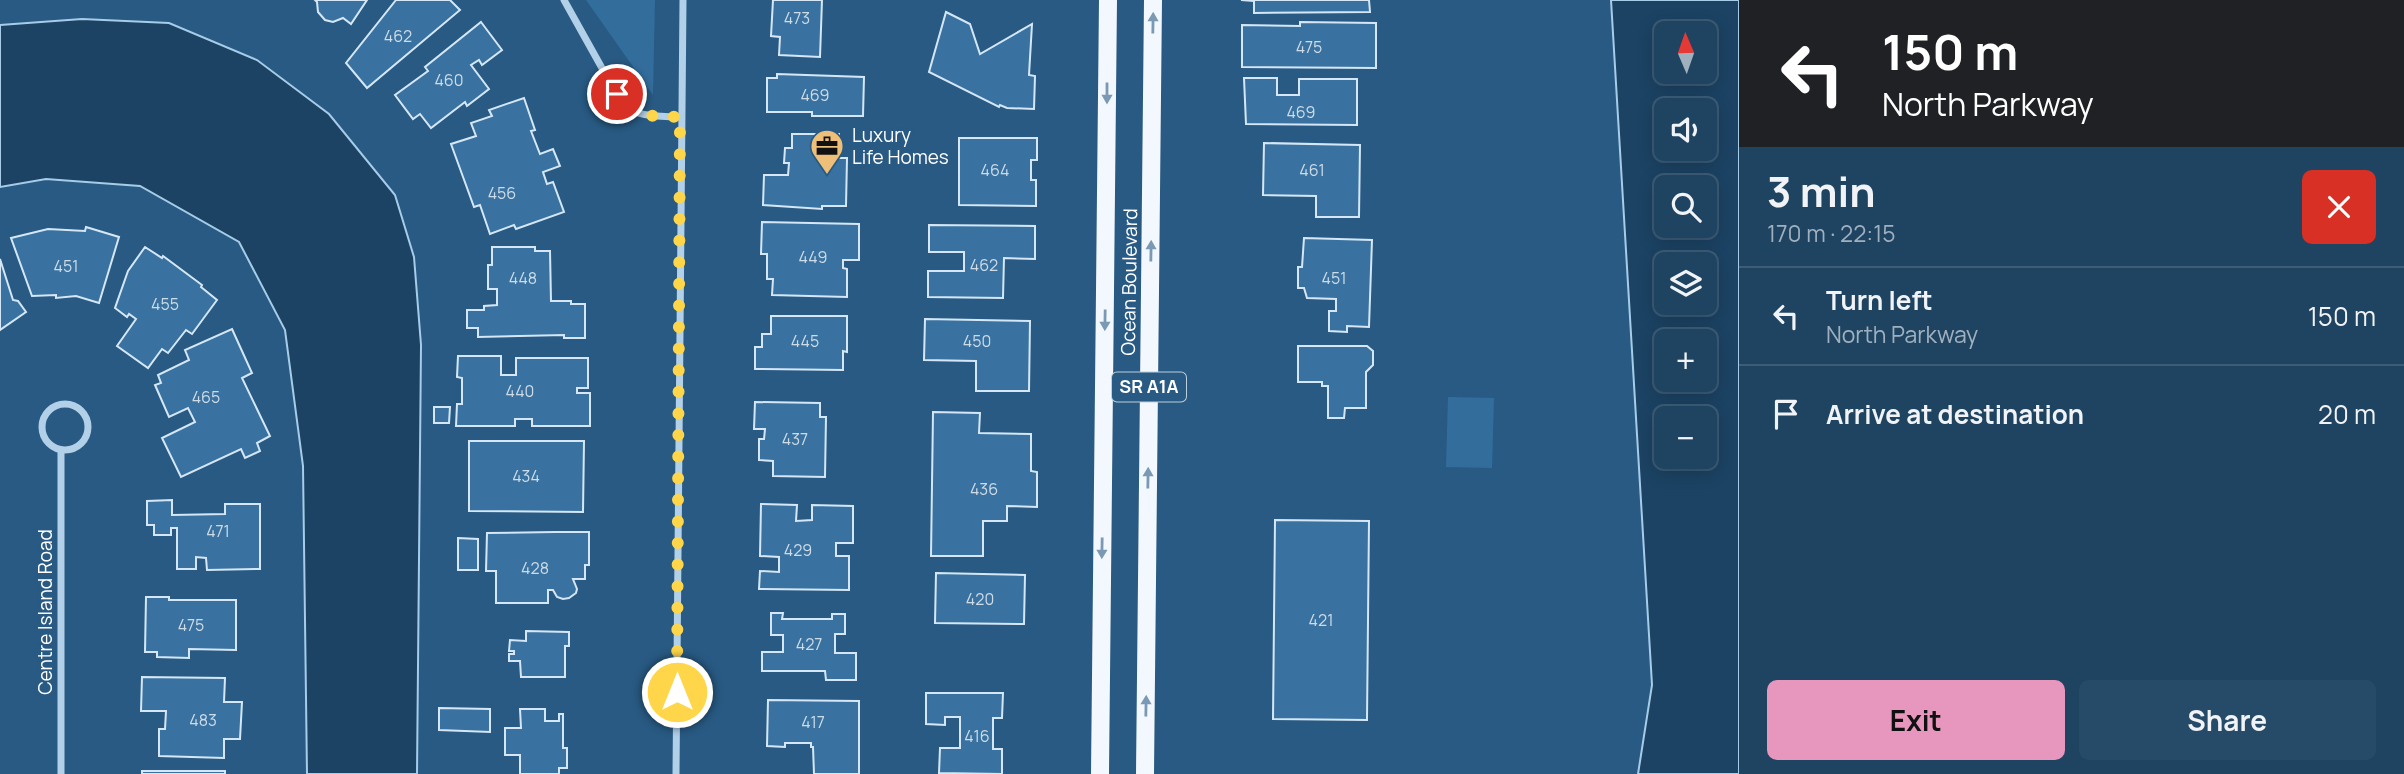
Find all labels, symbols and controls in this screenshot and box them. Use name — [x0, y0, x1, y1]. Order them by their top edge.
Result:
house number: 473 — [784, 7, 810, 29]
one-way arrow — [1147, 12, 1159, 34]
text: 150 m — [1882, 18, 2018, 85]
north arrow — [1654, 21, 1717, 84]
map controls — [1654, 21, 1717, 469]
house number: 462 — [384, 25, 412, 47]
icon: left — [1767, 28, 1858, 119]
house number: 475 — [1296, 36, 1322, 58]
pin — [587, 64, 647, 124]
house number: 460 — [434, 69, 464, 91]
icon: arrive — [598, 75, 636, 113]
one-way arrow — [1101, 82, 1113, 104]
text: North Parkway — [1882, 82, 2094, 126]
house number: 469 — [800, 84, 830, 106]
button: sound — [1654, 98, 1717, 161]
house number: 469 — [1286, 101, 1316, 123]
place label: Luxury Life Homes — [852, 122, 949, 170]
office icon: Luxury Life Homes — [808, 127, 846, 176]
house number: 464 — [981, 159, 1009, 181]
house number: 461 — [1299, 159, 1325, 181]
text: 3 min — [1767, 162, 1876, 220]
button: close — [2302, 170, 2376, 244]
button: search — [1654, 175, 1717, 238]
house number: 456 — [488, 182, 516, 204]
street label: Ocean Boulevard — [1115, 208, 1143, 356]
text: 170 m · 22:15 — [1767, 217, 1895, 249]
one-way arrow — [1145, 240, 1156, 262]
house number: 449 — [799, 246, 827, 268]
button: layers — [1654, 252, 1717, 315]
house number: 462 — [970, 254, 998, 276]
house number: 451 — [54, 255, 78, 277]
house number: 448 — [509, 267, 537, 289]
house number: 451 — [1322, 267, 1346, 289]
text: Turn left — [1826, 282, 1933, 318]
house number: 455 — [151, 293, 179, 315]
icon: left — [1767, 297, 1805, 335]
text: 150 m — [2308, 298, 2376, 334]
one-way arrow — [1099, 309, 1111, 331]
text: North Parkway — [1826, 318, 1978, 350]
button: + — [1654, 329, 1717, 392]
house number: 445 — [791, 330, 819, 352]
house number: 450 — [963, 330, 991, 352]
road number: SR A1A — [1112, 372, 1186, 402]
house number: 440 — [506, 380, 534, 402]
house number: 465 — [192, 386, 220, 408]
icon: arrive — [1767, 395, 1805, 433]
text: Arrive at destination — [1826, 396, 2084, 432]
text: 20 m — [2318, 396, 2376, 432]
button: − — [1654, 406, 1717, 469]
house number: 437 — [782, 428, 808, 450]
house number: 434 — [512, 465, 540, 487]
one-way arrow — [1142, 467, 1154, 489]
house number: 436 — [970, 478, 998, 500]
house number: 471 — [206, 520, 230, 542]
street label: Centre Island Road — [32, 529, 58, 695]
one-way arrow — [1096, 537, 1108, 559]
house number: 429 — [784, 539, 812, 561]
house number: 428 — [521, 557, 549, 579]
house number: 420 — [966, 588, 994, 610]
house number: 421 — [1309, 609, 1333, 631]
house number: 475 — [178, 614, 204, 636]
house number: 427 — [796, 633, 822, 655]
position arrow — [640, 655, 714, 729]
button: Exit — [1767, 680, 2065, 760]
button: Share — [2079, 680, 2376, 760]
one-way arrow — [1140, 695, 1152, 717]
house number: 483 — [189, 709, 217, 731]
house number: 417 — [801, 711, 825, 733]
house number: 416 — [964, 725, 990, 747]

